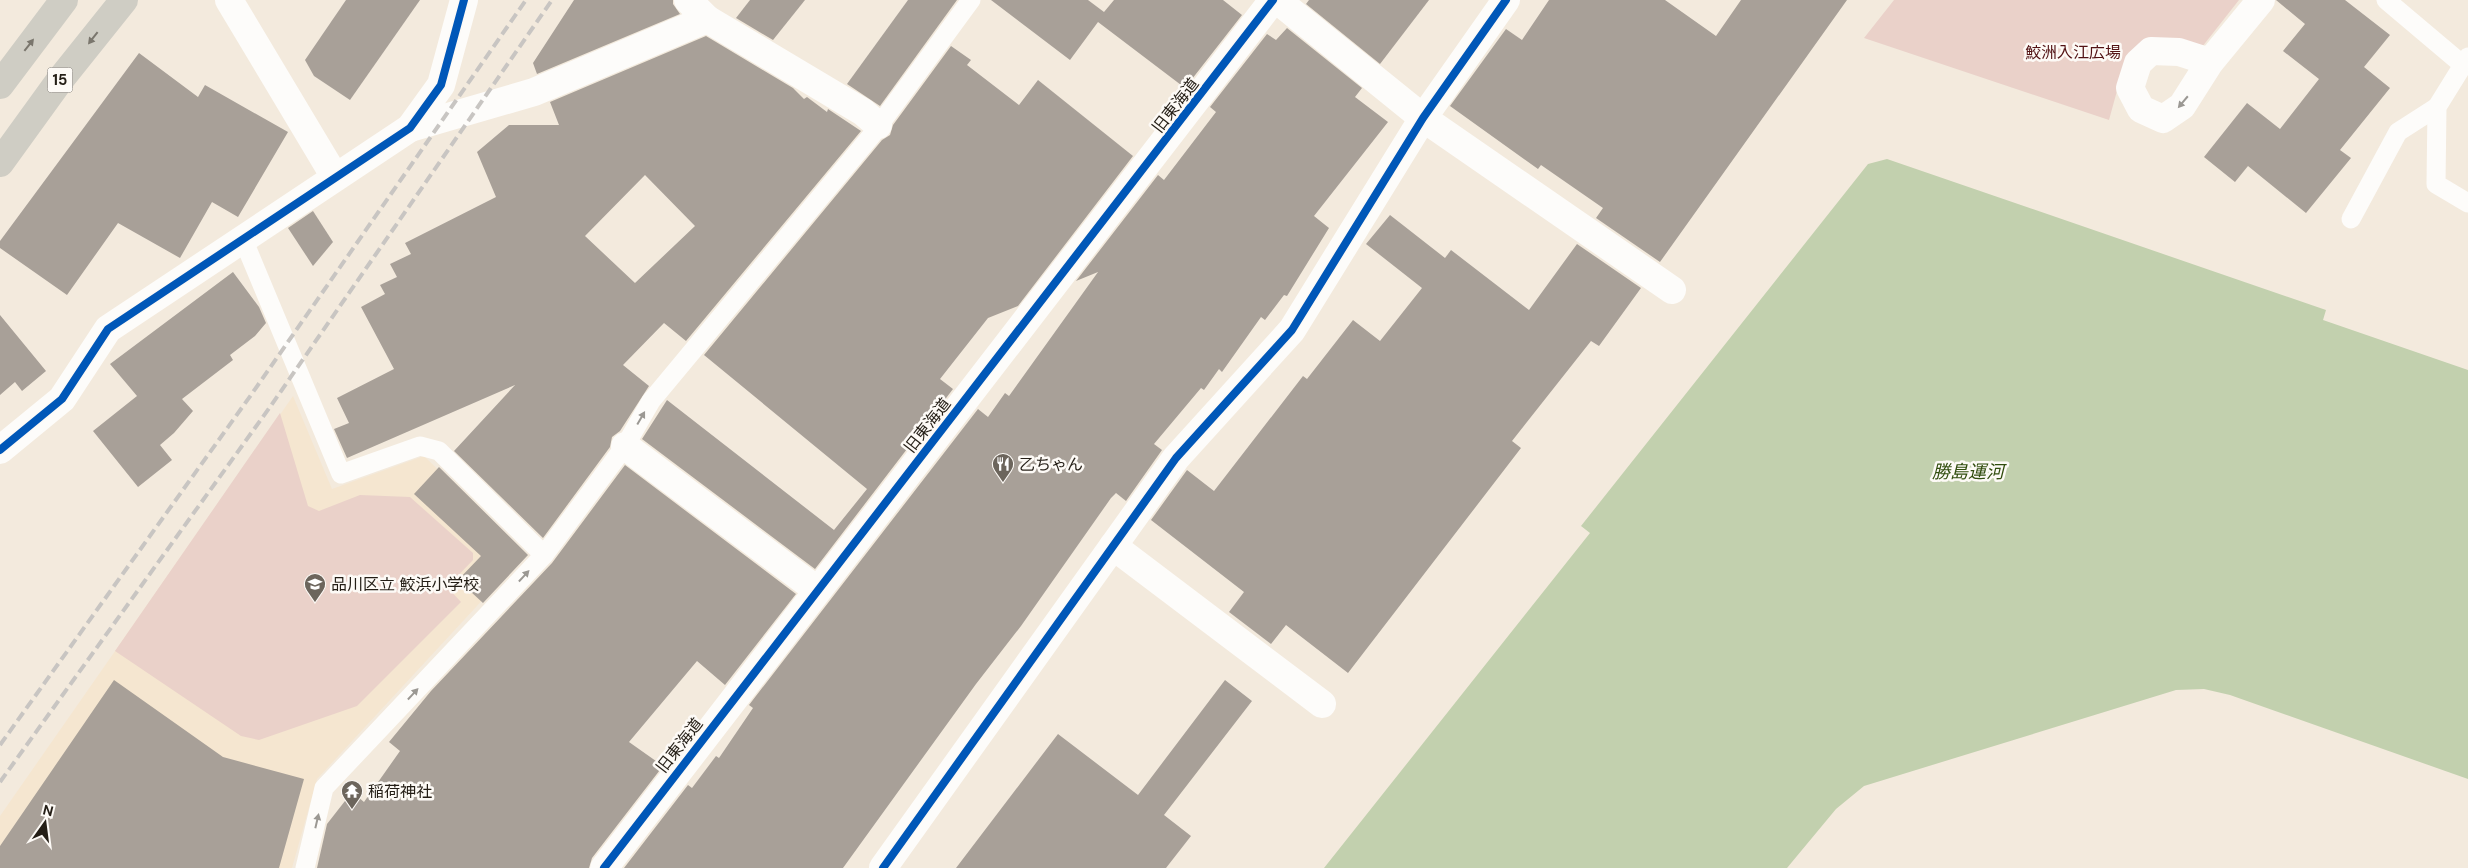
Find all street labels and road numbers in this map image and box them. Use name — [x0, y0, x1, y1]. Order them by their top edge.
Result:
road number: 15 — [48, 68, 72, 92]
street label: 旧東海道 — [1147, 74, 1203, 137]
street label: 旧東海道 — [899, 394, 955, 457]
street label: 旧東海道 — [651, 714, 707, 777]

